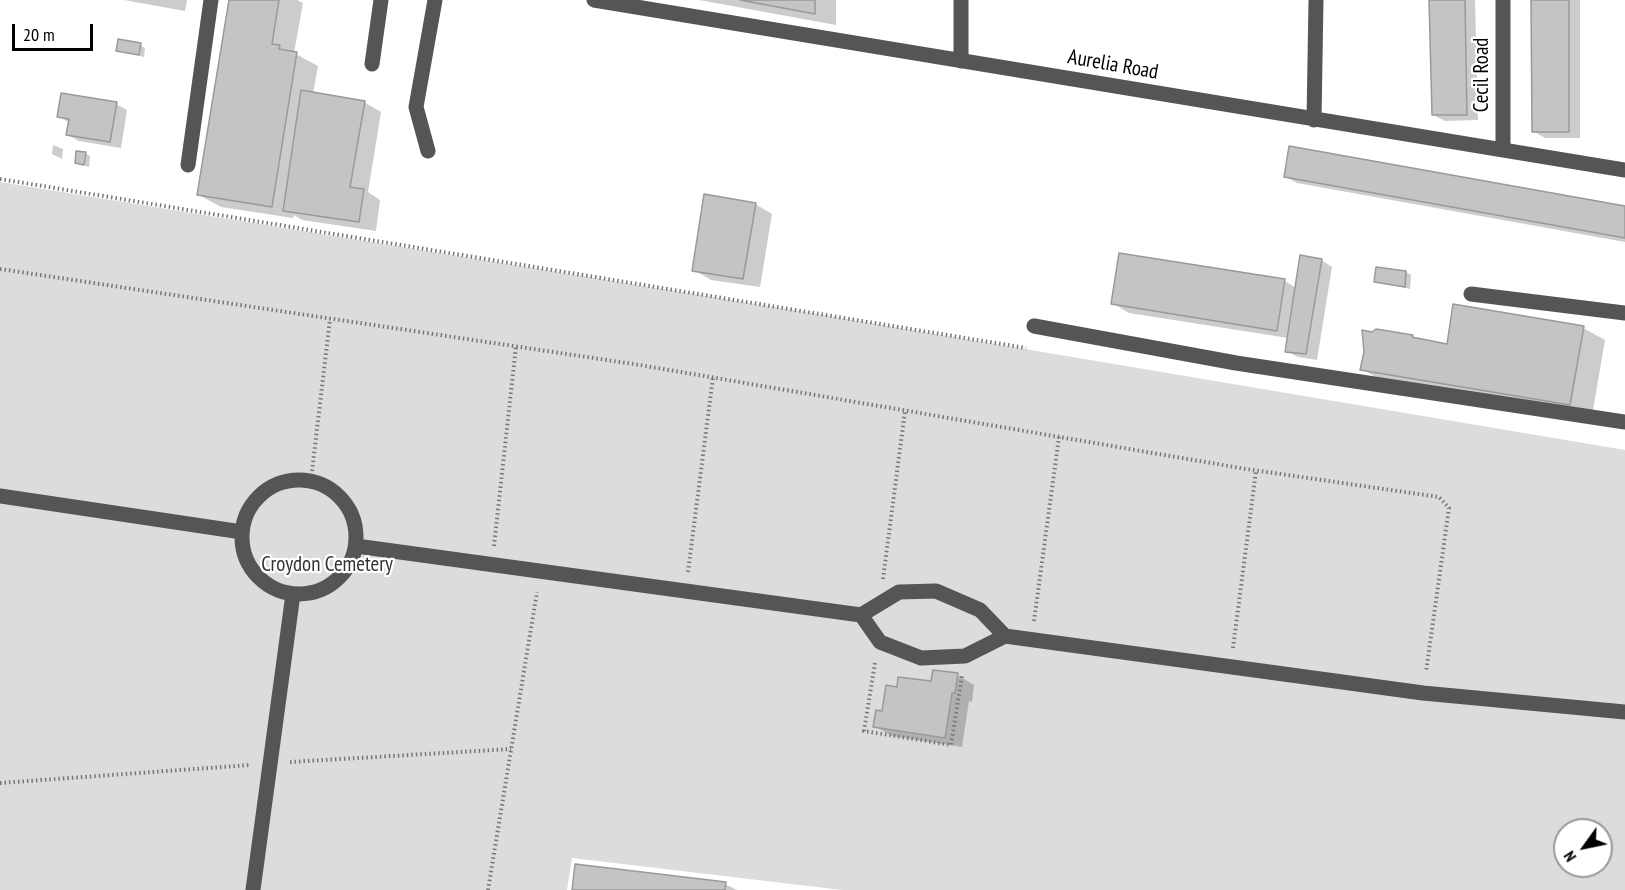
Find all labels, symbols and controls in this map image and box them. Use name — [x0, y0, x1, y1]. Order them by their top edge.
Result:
scale bar — [15, 12, 96, 50]
text: 20 m — [23, 23, 55, 46]
street label: Cecil Road — [1469, 38, 1495, 112]
street label: Aurelia Road — [1066, 45, 1160, 85]
park label: Croydon Cemetery — [261, 552, 393, 578]
north arrow — [1553, 818, 1613, 878]
text: N — [1559, 848, 1580, 866]

